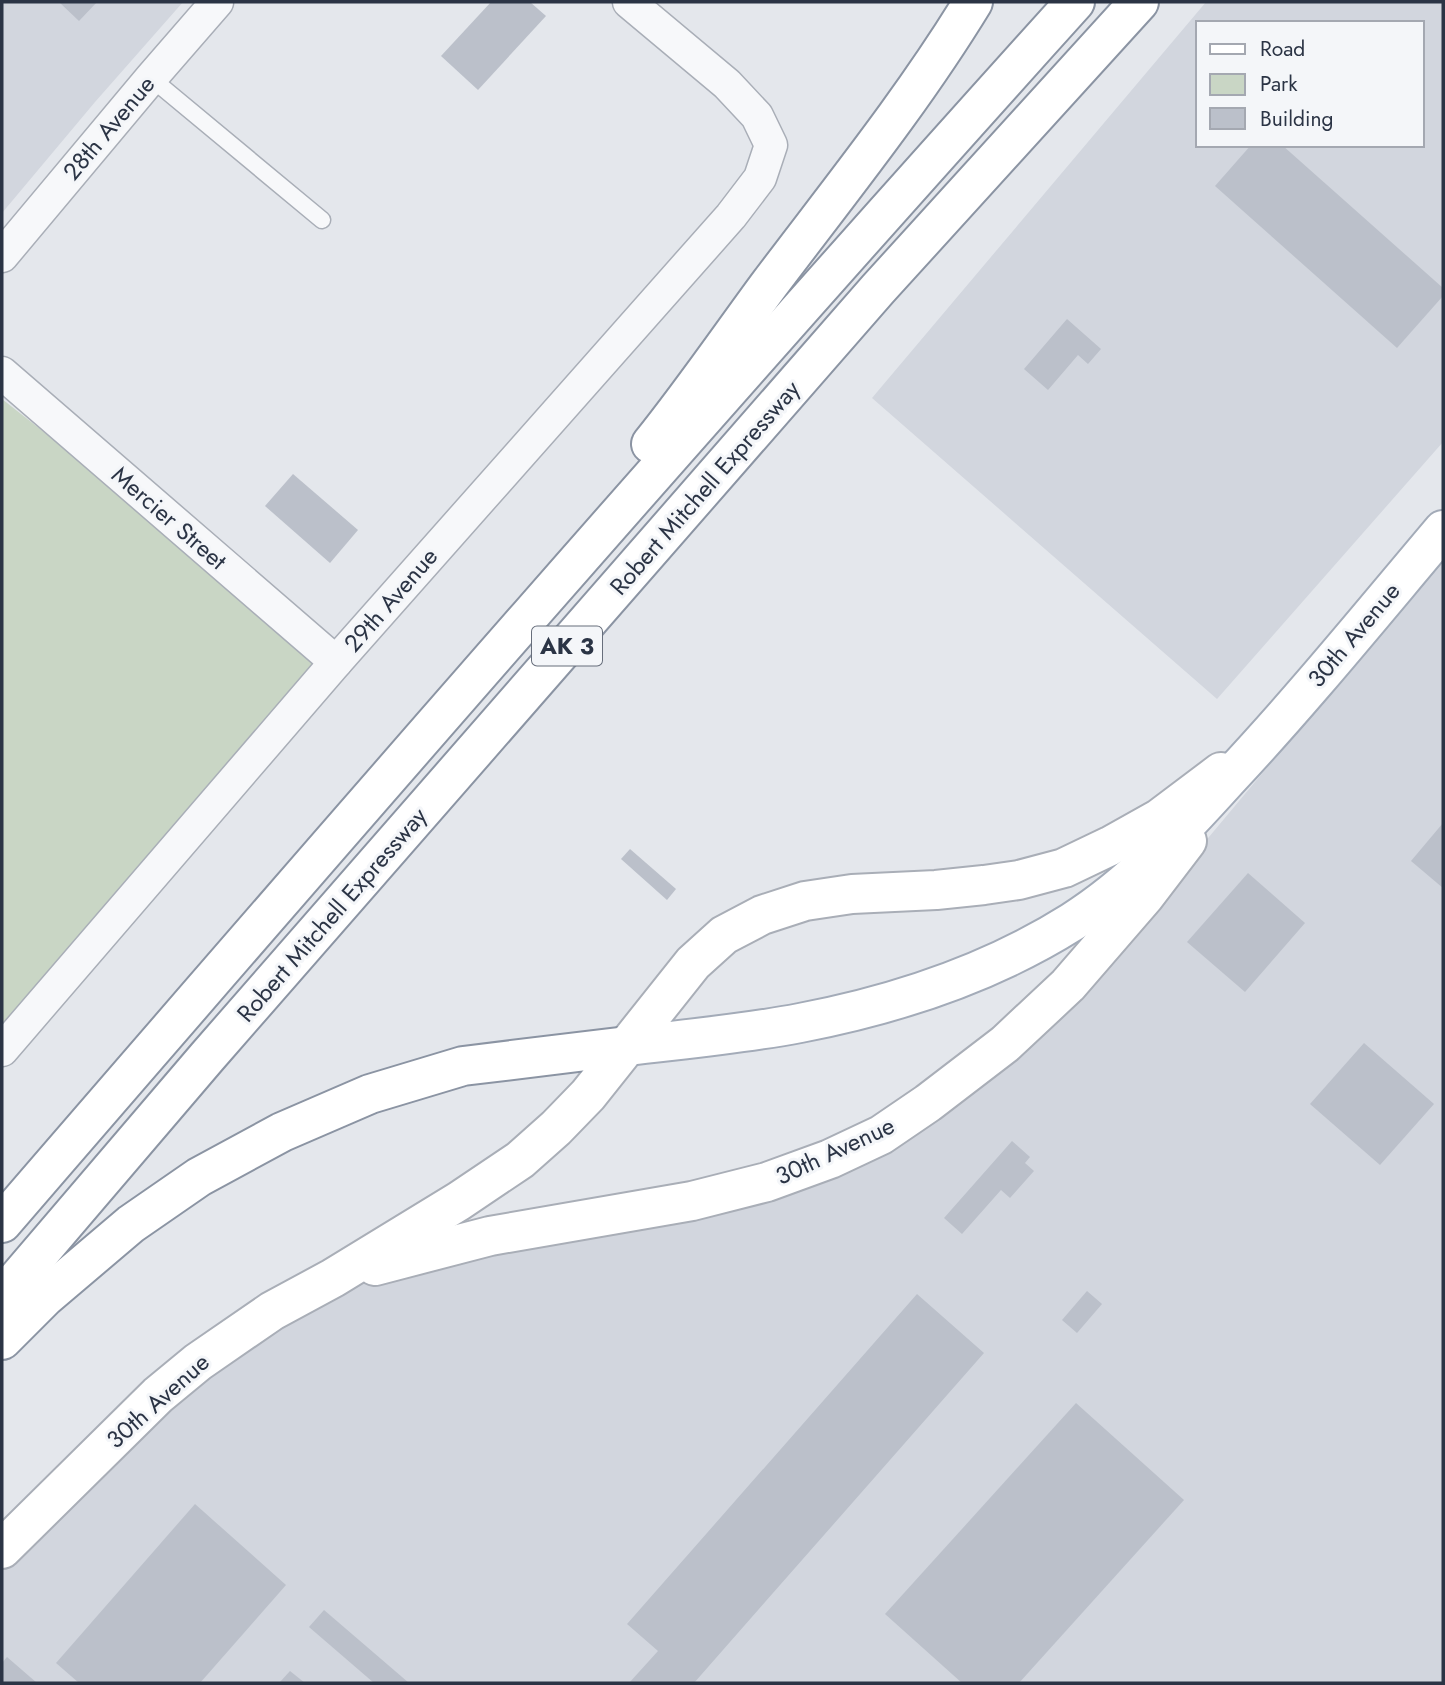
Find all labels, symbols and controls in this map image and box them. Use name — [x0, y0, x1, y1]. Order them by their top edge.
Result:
legend — [1196, 21, 1424, 147]
text: Road — [1260, 34, 1305, 64]
street label: 28th Avenue — [54, 68, 163, 188]
text: Park — [1260, 69, 1298, 99]
text: Building — [1260, 104, 1333, 134]
street label: Robert Mitchell Expressway — [601, 372, 808, 603]
street label: Mercier Street — [104, 458, 235, 578]
street label: 29th Avenue — [335, 540, 446, 659]
street label: 30th Avenue — [1299, 574, 1408, 695]
road number: AK 3 — [532, 626, 602, 666]
street label: Robert Mitchell Expressway — [228, 799, 435, 1030]
street label: 30th Avenue — [769, 1108, 900, 1193]
street label: 30th Avenue — [98, 1345, 217, 1456]

